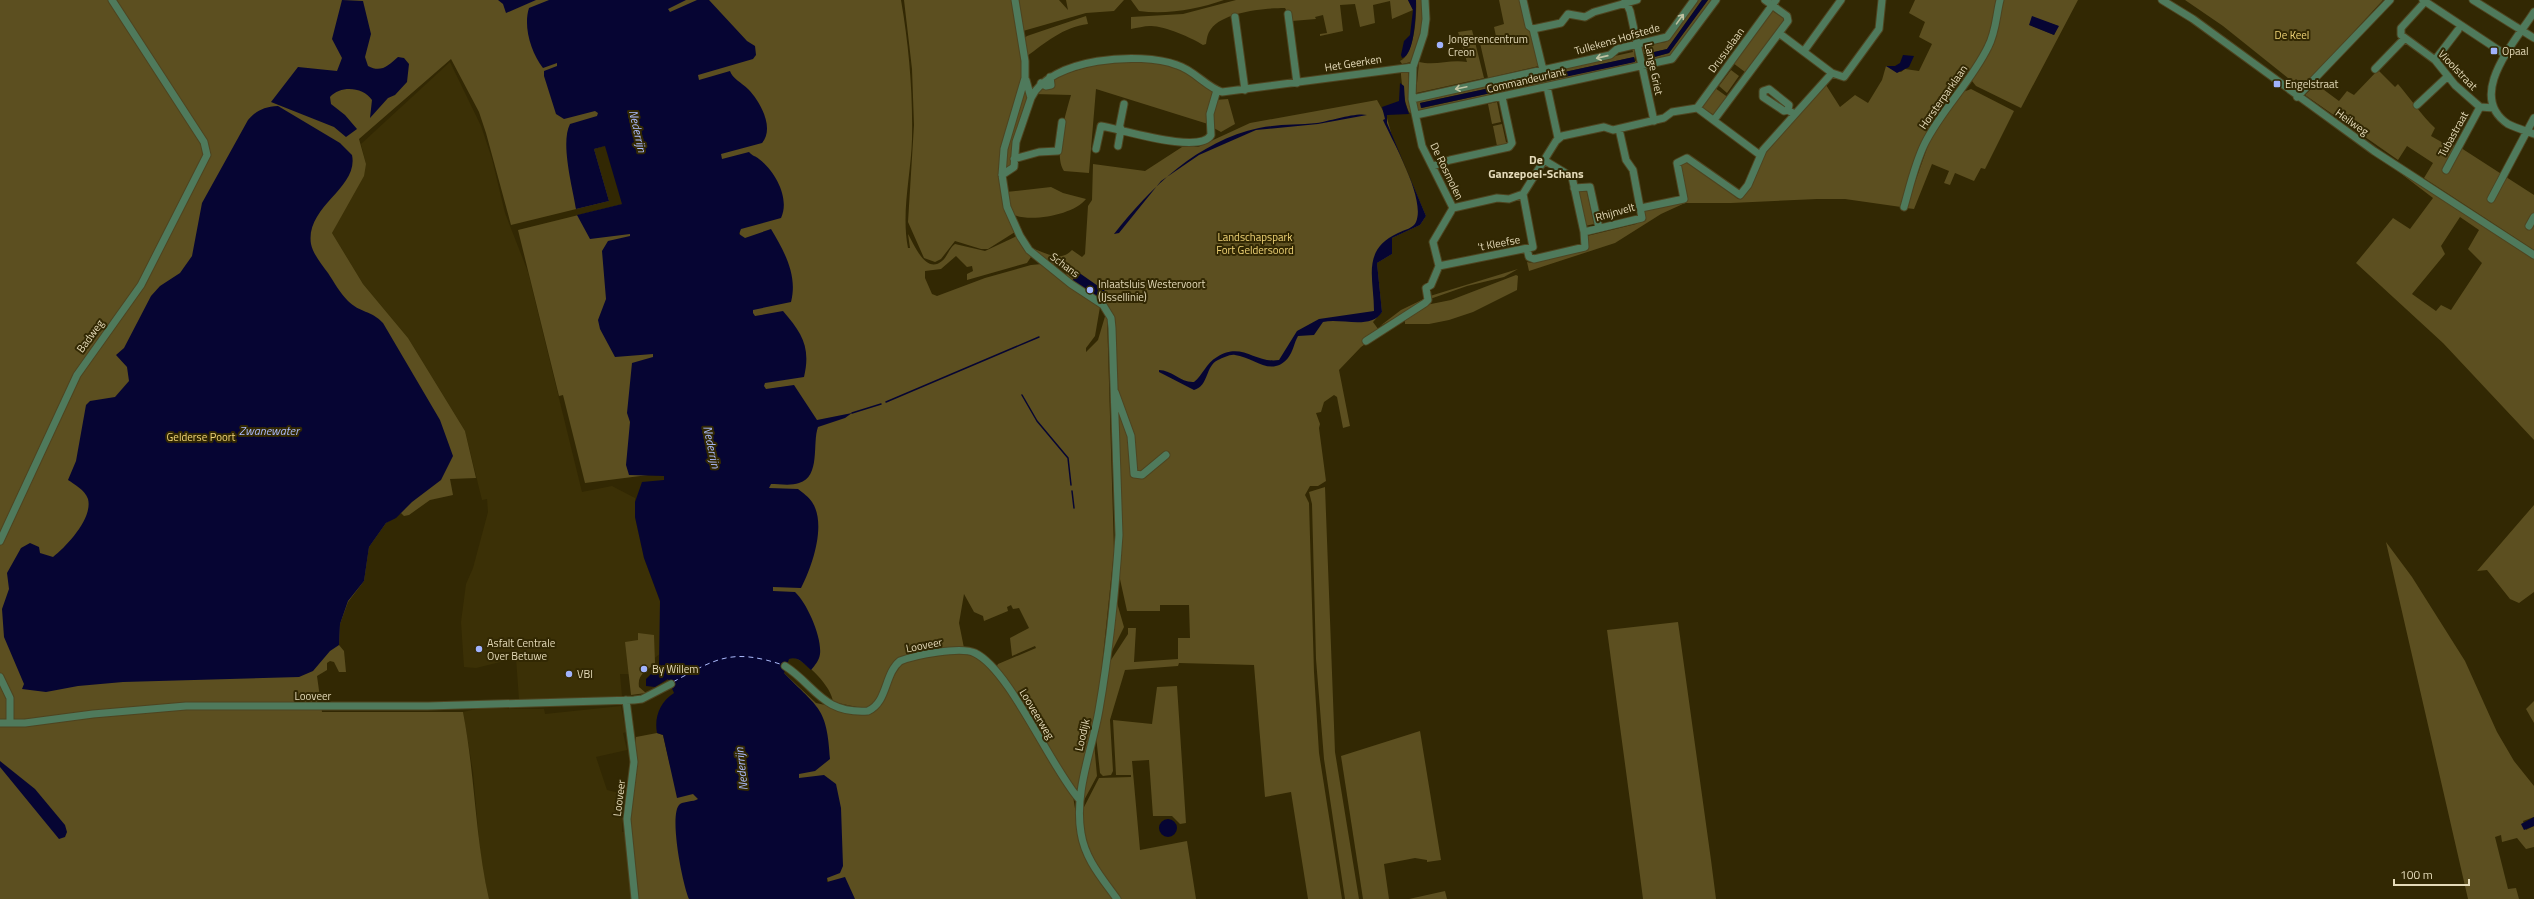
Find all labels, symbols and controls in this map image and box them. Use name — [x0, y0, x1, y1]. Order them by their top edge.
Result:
one-way arrow — [1676, 14, 1684, 25]
street label: Tullekens Hofstede — [1572, 19, 1662, 59]
street label: Drususlaan — [1704, 24, 1748, 76]
park label: De Keel — [2275, 27, 2309, 43]
place label: Jongerencentrum Creon — [1448, 31, 1528, 60]
marker: Jongerencentrum Creon — [1435, 40, 1445, 50]
street label: Lange Griet — [1641, 42, 1667, 97]
place label: Opaal — [2502, 43, 2529, 59]
street label: Vioolstraat — [2435, 46, 2481, 94]
marker: Opaal — [2489, 46, 2499, 56]
street label: Het Geerken — [1323, 51, 1383, 75]
one-way arrow — [1596, 53, 1609, 61]
street label: Horsterparklaan — [1915, 62, 1971, 132]
street label: Commandeurlant — [1485, 63, 1567, 97]
place label: Engelstraat — [2285, 76, 2339, 92]
marker: Engelstraat — [2272, 79, 2282, 89]
one-way arrow — [1455, 85, 1468, 93]
street label: Heilweg — [2332, 105, 2372, 139]
water label: Nederrijn — [624, 108, 652, 155]
street label: Tubastraat — [2434, 108, 2472, 160]
street label: De Rosmolen — [1426, 140, 1468, 202]
district label: De Ganzepoel-Schans — [1488, 150, 1584, 183]
street label: Rhijnvelt — [1593, 199, 1637, 225]
park label: Landschapspark Fort Geldersoord — [1216, 229, 1294, 258]
street label: 't Kleefse — [1476, 231, 1522, 255]
street label: Schans — [1047, 249, 1083, 281]
place label: Inlaatsluis Westervoort (IJssellinie) — [1098, 276, 1206, 305]
marker: Inlaatsluis Westervoort (IJssellinie) — [1085, 285, 1095, 295]
street label: Badweg — [72, 316, 108, 356]
water label: Zwanewater — [239, 421, 301, 440]
water label: Nederrijn — [698, 424, 726, 471]
park label: Gelderse Poort — [167, 429, 236, 445]
street label: Looveer — [904, 634, 944, 656]
place label: Asfalt Centrale Over Betuwe — [487, 635, 556, 664]
marker: Asfalt Centrale Over Betuwe — [474, 644, 484, 654]
place label: By Willem — [652, 661, 698, 677]
marker: By Willem — [639, 664, 649, 674]
place label: VBI — [577, 666, 593, 682]
marker: VBI — [564, 669, 574, 679]
street label: Looveerweg — [1016, 686, 1059, 743]
street label: Looveer — [295, 688, 332, 704]
street label: Loodijk — [1071, 717, 1094, 753]
water label: Nederrijn — [729, 746, 753, 791]
street label: Looveer — [609, 779, 629, 817]
scale bar — [2394, 861, 2469, 887]
text: 100 m — [2400, 865, 2433, 884]

